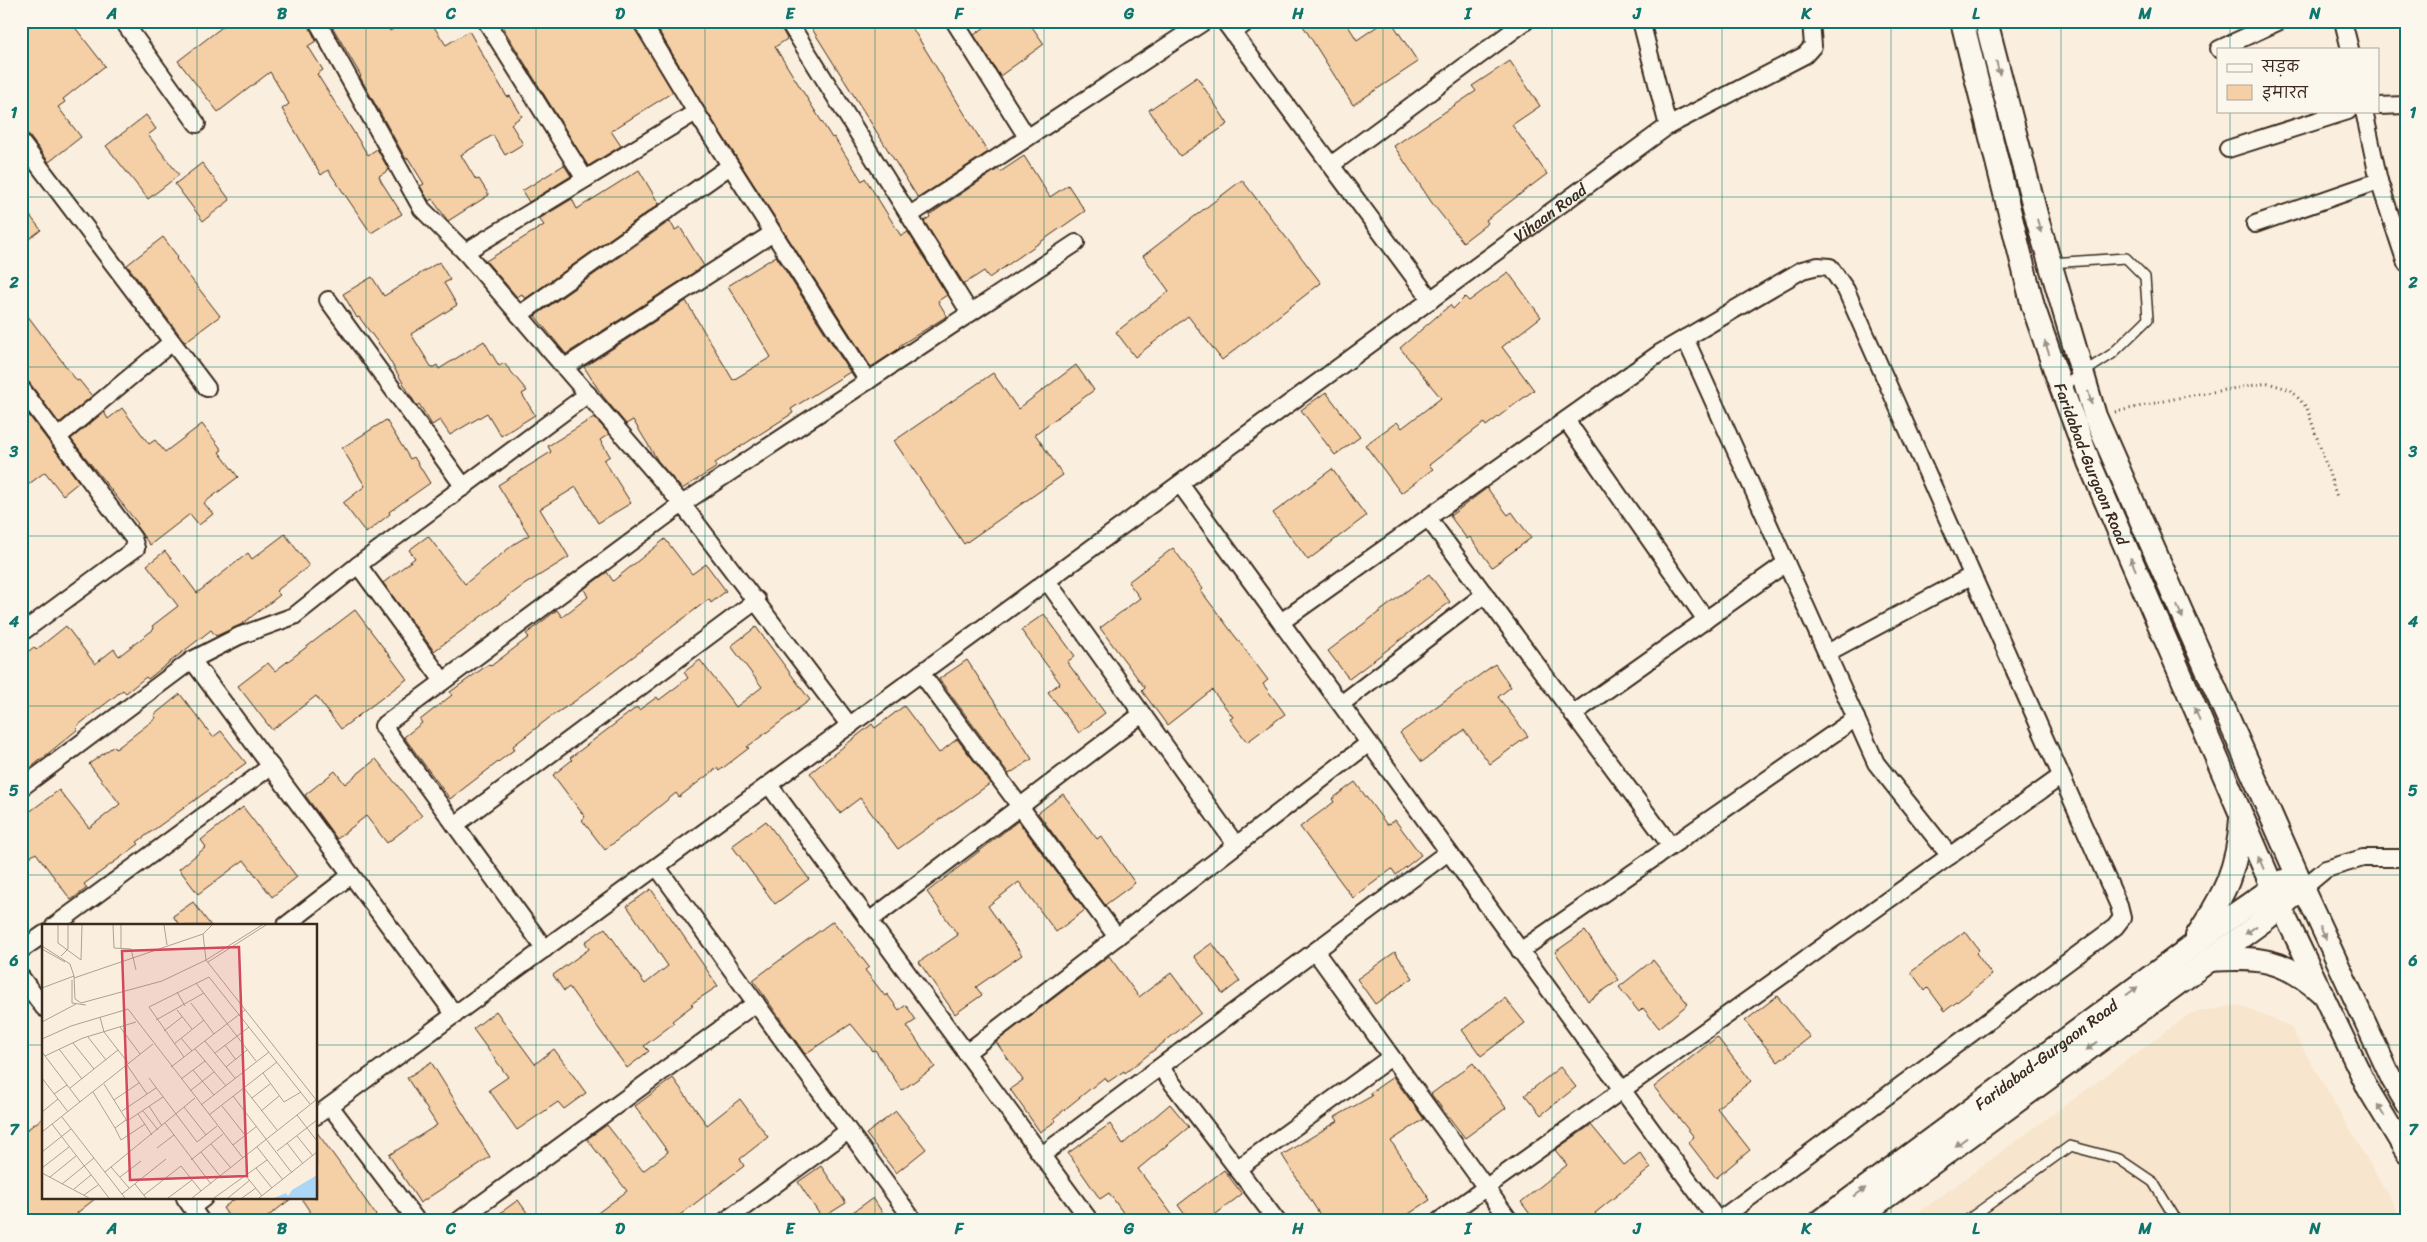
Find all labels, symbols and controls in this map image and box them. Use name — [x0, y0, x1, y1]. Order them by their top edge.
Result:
text: A — [106, 0, 117, 28]
text: B — [277, 0, 288, 28]
text: C — [445, 0, 457, 28]
text: D — [615, 0, 625, 28]
text: E — [786, 0, 796, 28]
text: F — [954, 0, 965, 28]
text: G — [1123, 0, 1135, 28]
text: H — [1291, 0, 1304, 28]
text: I — [1464, 0, 1473, 28]
text: J — [1632, 0, 1642, 28]
text: K — [1800, 0, 1812, 28]
text: L — [1972, 0, 1980, 28]
text: M — [2137, 0, 2152, 28]
text: N — [2308, 0, 2321, 28]
legend — [2217, 48, 2380, 112]
text: सड़क — [2261, 54, 2300, 80]
one-way arrow — [1994, 61, 2002, 76]
text: इमारत — [2262, 80, 2309, 106]
text: 1 — [11, 98, 18, 127]
text: 1 — [2410, 98, 2417, 127]
street label: Vihaan Road — [1507, 175, 1594, 250]
one-way arrow — [2035, 218, 2043, 233]
text: 2 — [8, 268, 19, 297]
text: 2 — [2407, 268, 2418, 297]
one-way arrow — [2043, 341, 2050, 356]
street label: Faridabad-Gurgaon Road — [2046, 378, 2138, 551]
one-way arrow — [2086, 391, 2094, 406]
text: 3 — [9, 437, 19, 466]
text: 3 — [2408, 437, 2418, 466]
one-way arrow — [2129, 557, 2137, 571]
one-way arrow — [2177, 605, 2185, 619]
text: 4 — [8, 607, 19, 636]
text: 4 — [2407, 607, 2418, 636]
one-way arrow — [2193, 707, 2201, 721]
text: 5 — [9, 776, 19, 805]
text: 5 — [2408, 776, 2418, 805]
one-way arrow — [2257, 856, 2265, 870]
inset map — [42, 924, 318, 1200]
one-way arrow — [2244, 925, 2258, 935]
one-way arrow — [2320, 926, 2328, 940]
text: 6 — [8, 946, 19, 975]
text: 6 — [2407, 946, 2418, 975]
one-way arrow — [2125, 986, 2138, 997]
street label: Faridabad-Gurgaon Road — [1968, 991, 2126, 1118]
one-way arrow — [2085, 1041, 2099, 1051]
one-way arrow — [2376, 1104, 2385, 1117]
text: 7 — [9, 1115, 20, 1144]
text: 7 — [2408, 1115, 2419, 1144]
one-way arrow — [1954, 1137, 1967, 1147]
one-way arrow — [1853, 1187, 1867, 1197]
text: A — [106, 1214, 117, 1242]
text: B — [277, 1214, 288, 1242]
text: C — [445, 1214, 457, 1242]
text: D — [615, 1214, 625, 1242]
text: E — [786, 1214, 796, 1242]
text: F — [954, 1214, 965, 1242]
text: G — [1123, 1214, 1135, 1242]
text: H — [1291, 1214, 1304, 1242]
text: I — [1464, 1214, 1473, 1242]
text: J — [1632, 1214, 1642, 1242]
text: K — [1800, 1214, 1812, 1242]
text: L — [1972, 1214, 1980, 1242]
text: M — [2137, 1214, 2152, 1242]
text: N — [2308, 1214, 2321, 1242]

